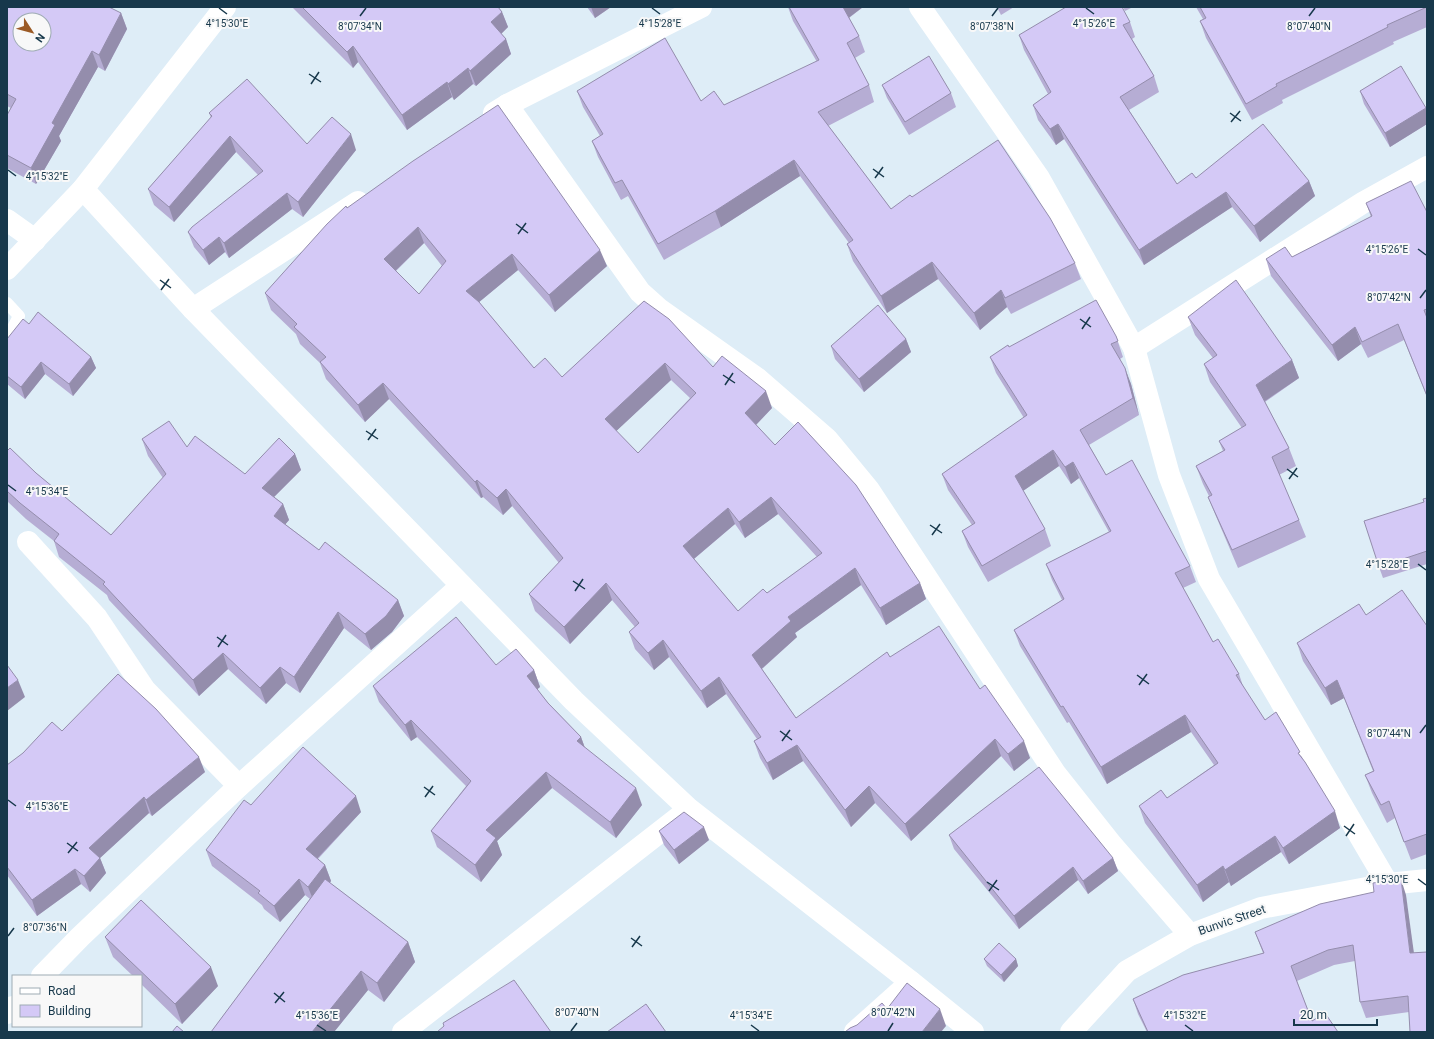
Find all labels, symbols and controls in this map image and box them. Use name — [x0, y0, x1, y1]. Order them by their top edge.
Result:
north arrow — [12, 12, 52, 52]
text: 4°15'30"E — [206, 18, 249, 29]
text: 4°15'28"E — [639, 18, 682, 29]
text: 4°15'26"E — [1073, 18, 1116, 29]
text: 8°07'34"N — [338, 21, 382, 32]
text: 8°07'38"N — [970, 21, 1014, 32]
text: 8°07'40"N — [1287, 21, 1331, 32]
text: N — [32, 31, 47, 45]
text: 4°15'32"E — [26, 171, 69, 182]
text: 4°15'26"E — [1366, 244, 1409, 255]
text: 8°07'42"N — [1367, 292, 1411, 303]
text: 4°15'34"E — [26, 486, 69, 497]
text: 4°15'28"E — [1366, 559, 1409, 570]
text: 8°07'44"N — [1367, 728, 1411, 739]
text: 4°15'36"E — [26, 801, 69, 812]
text: 4°15'30"E — [1366, 874, 1409, 885]
street label: Bunvic Street — [1196, 902, 1268, 938]
text: 8°07'36"N — [23, 922, 67, 933]
legend — [12, 975, 142, 1027]
text: Road — [48, 984, 76, 998]
scale bar — [1294, 1001, 1377, 1027]
text: Building — [48, 1004, 91, 1018]
text: 8°07'40"N — [555, 1007, 599, 1018]
text: 8°07'42"N — [871, 1007, 915, 1018]
text: 20 m — [1300, 1008, 1327, 1022]
text: 4°15'36"E — [296, 1010, 339, 1021]
text: 4°15'34"E — [730, 1010, 773, 1021]
text: 4°15'32"E — [1164, 1010, 1207, 1021]

